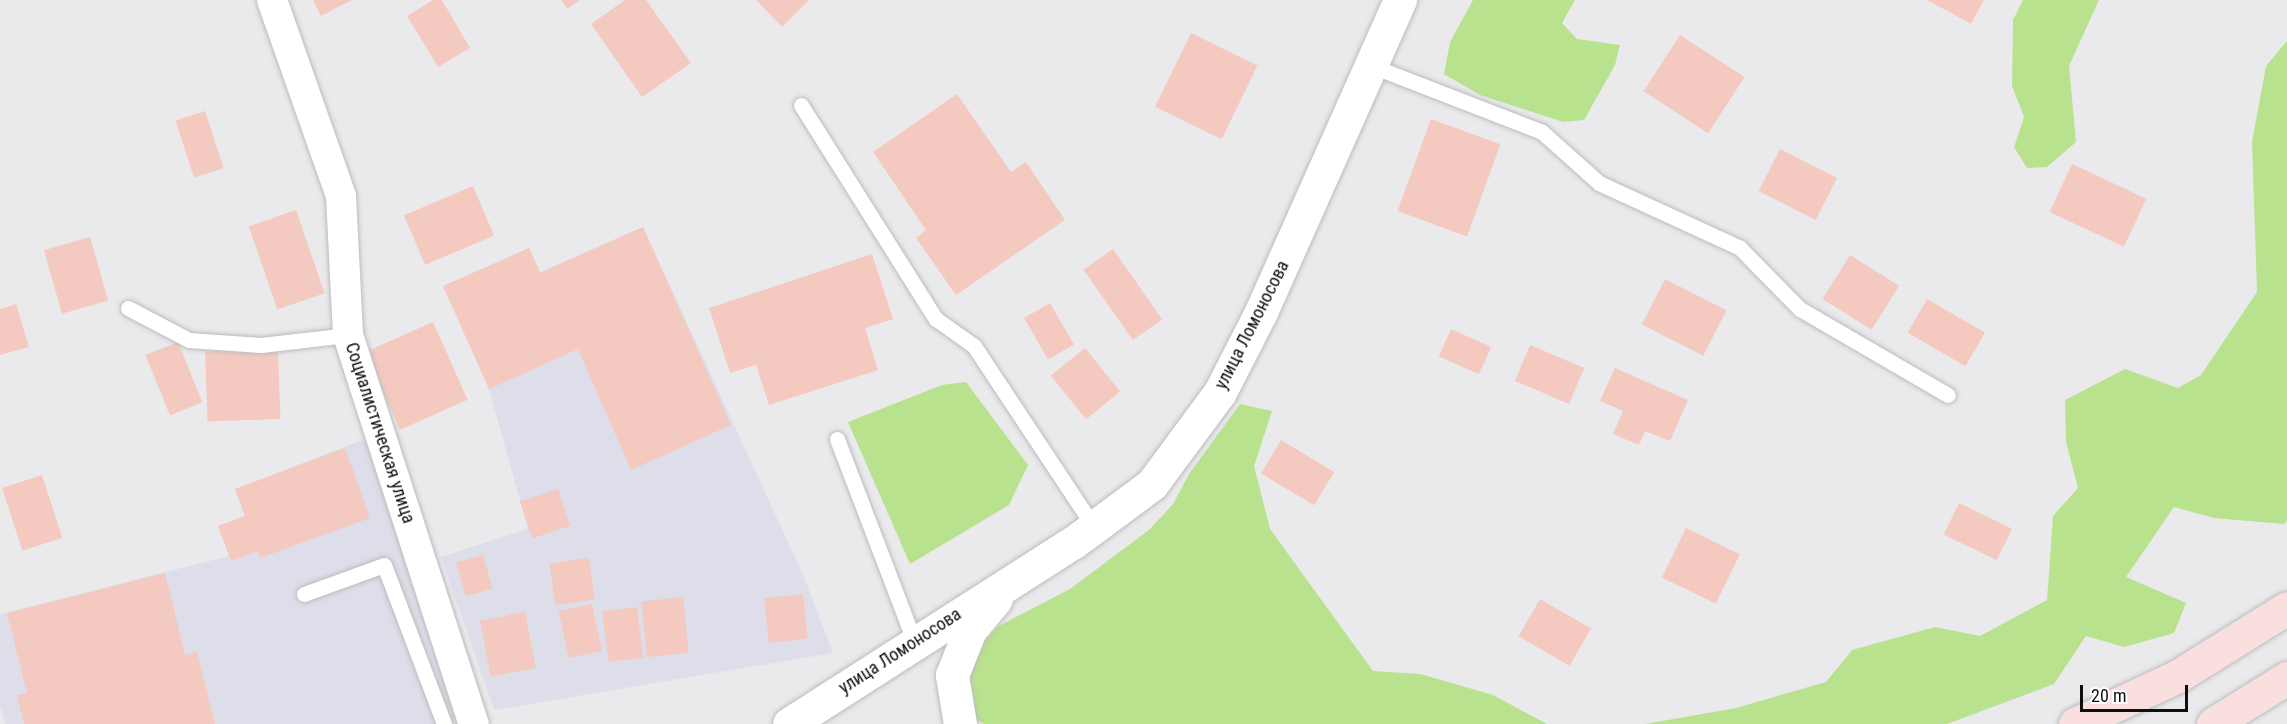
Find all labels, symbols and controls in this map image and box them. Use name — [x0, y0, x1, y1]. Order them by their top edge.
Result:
street label: улица Ломоносова — [1210, 257, 1294, 393]
street label: Социалистическая улица — [341, 340, 419, 526]
street label: улица Ломоносова — [835, 603, 965, 699]
scale bar — [2083, 673, 2191, 711]
text: 20 m — [2091, 685, 2126, 706]

